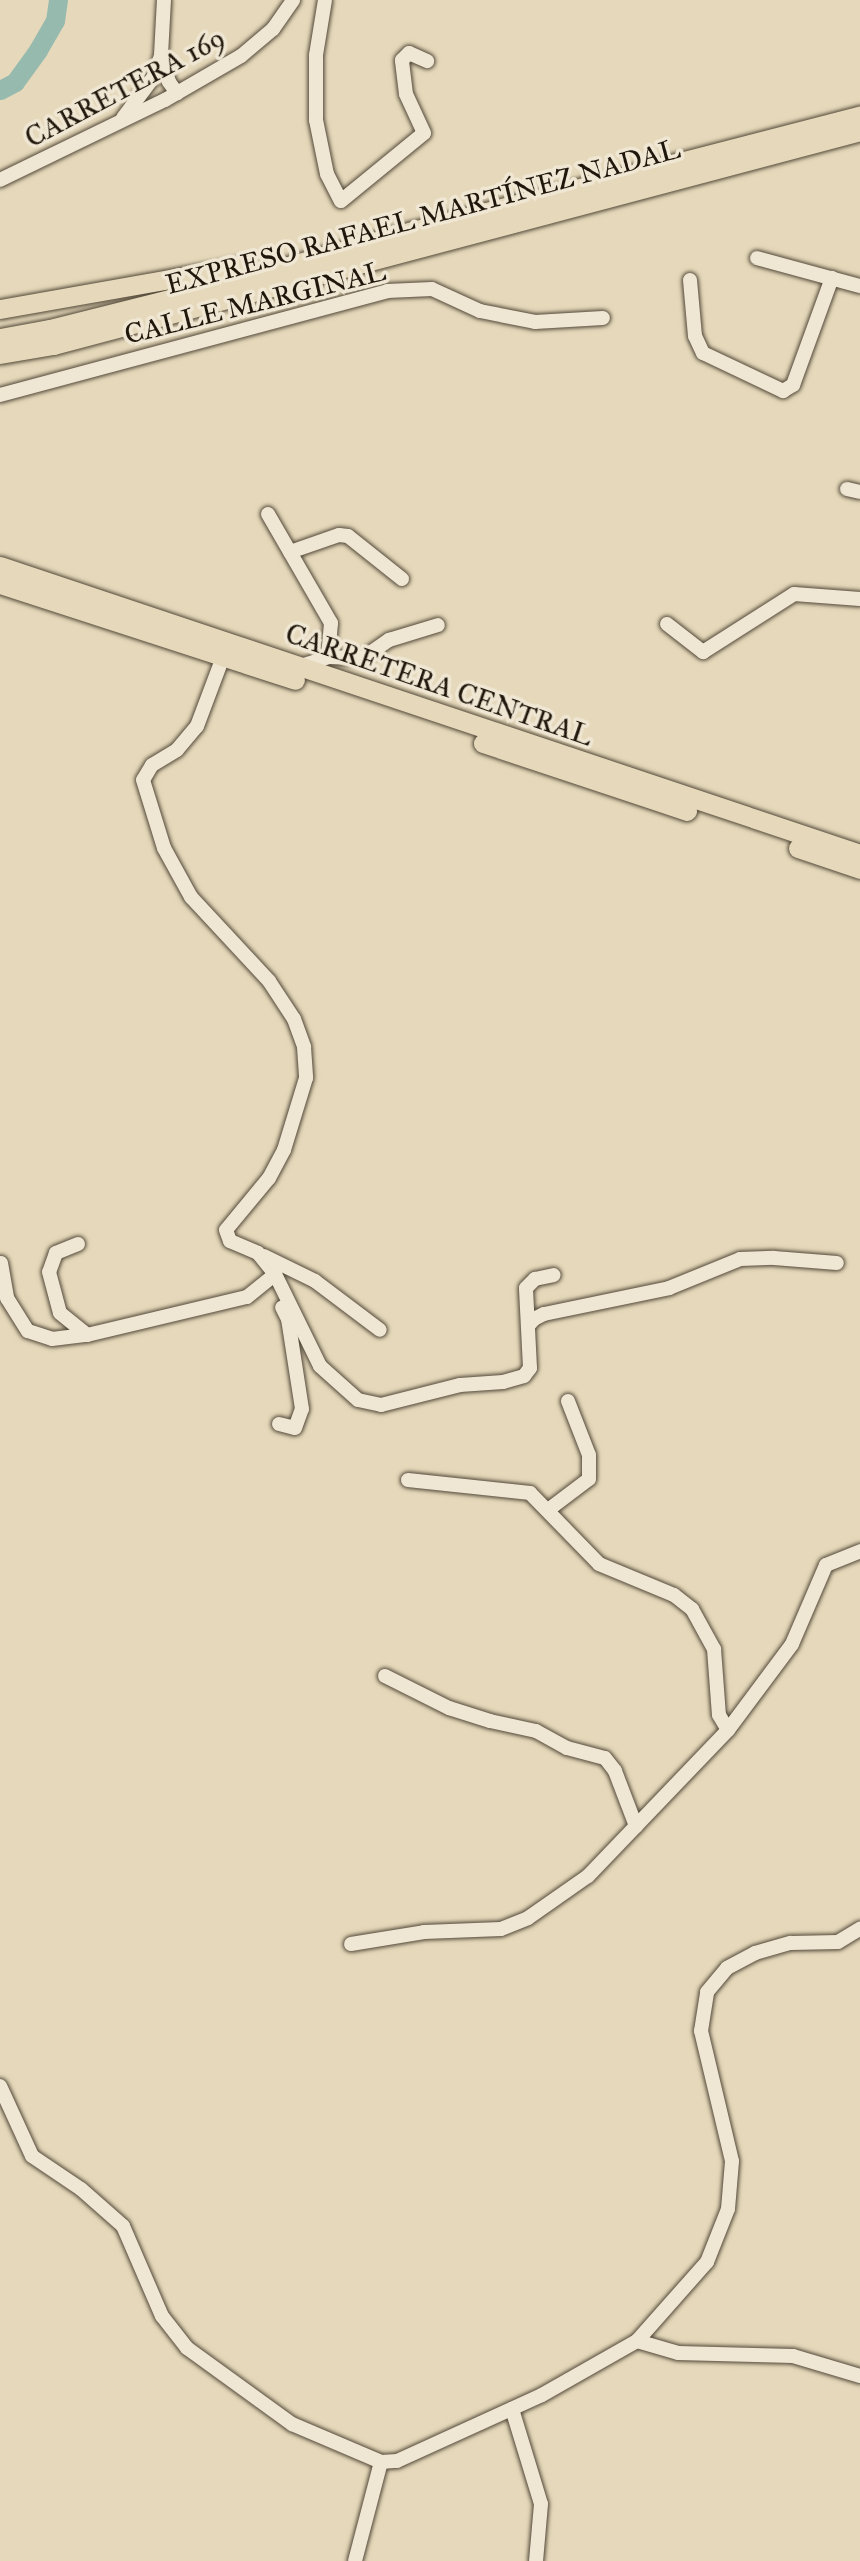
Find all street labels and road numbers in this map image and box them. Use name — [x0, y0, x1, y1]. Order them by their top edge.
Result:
street label: CARRETERA 169 — [19, 21, 231, 155]
street label: EXPRESO RAFAEL MARTÍNEZ NADAL — [162, 132, 684, 302]
street label: CALLE MARGINAL — [121, 254, 389, 352]
street label: CARRETERA CENTRAL — [281, 617, 597, 753]

